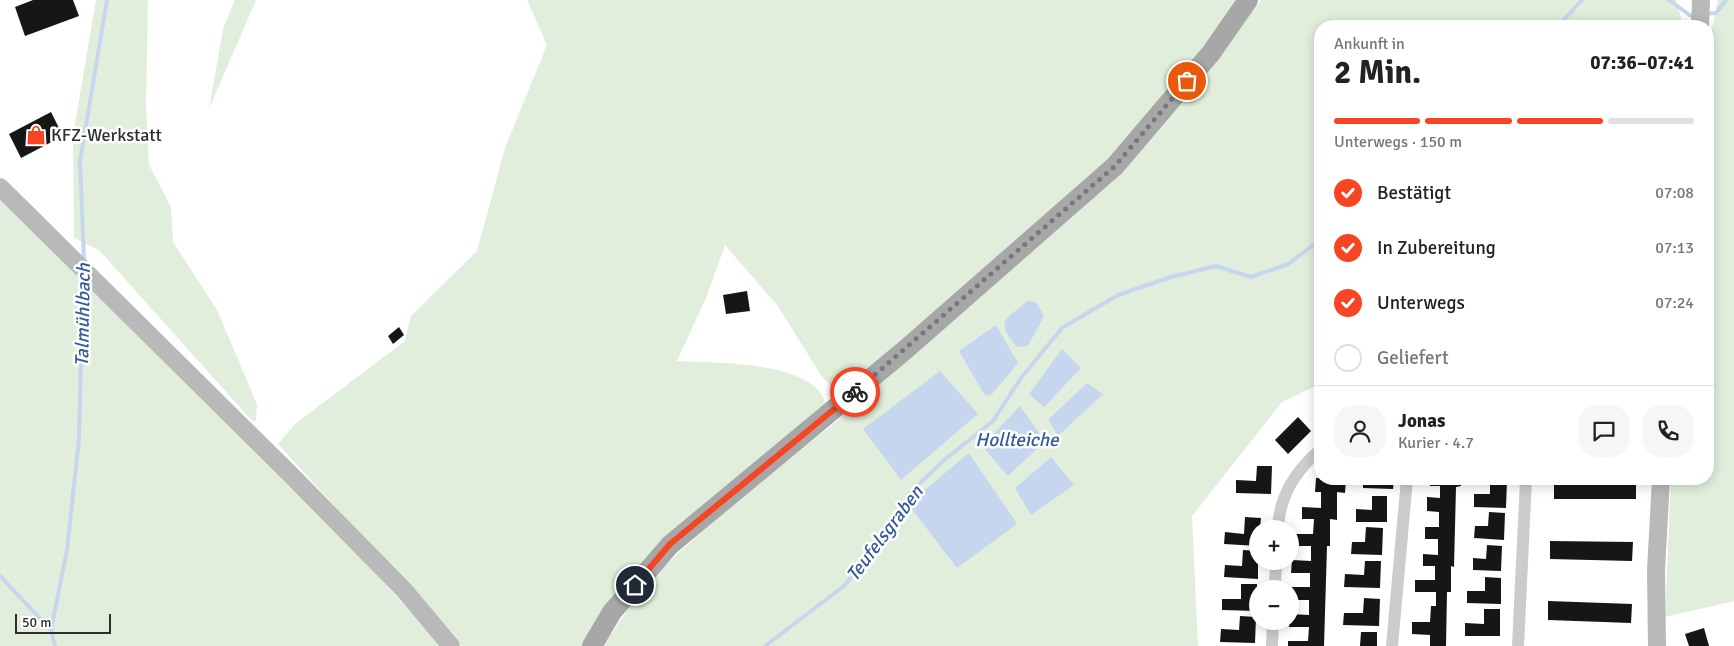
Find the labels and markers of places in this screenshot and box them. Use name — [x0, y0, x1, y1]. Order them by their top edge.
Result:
pin — [1166, 60, 1208, 102]
shop icon: KFZ-Werkstatt — [25, 124, 47, 146]
place label: KFZ-Werkstatt — [51, 124, 162, 146]
pin — [614, 564, 656, 606]

